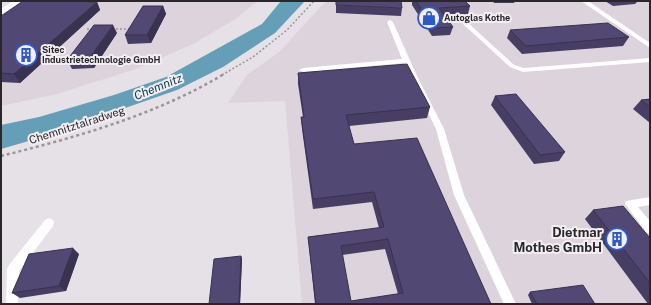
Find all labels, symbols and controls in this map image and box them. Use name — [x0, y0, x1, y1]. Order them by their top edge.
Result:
shop icon: Autoglas Kothe — [416, 5, 442, 31]
place label: Autoglas Kothe — [444, 12, 510, 23]
building icon: Sitec Industrietechnologie GmbH — [13, 42, 39, 68]
place label: Sitec Industrietechnologie GmbH — [42, 44, 160, 65]
water label: Chemnitz — [132, 71, 185, 103]
street label: Chemnitztalradweg — [28, 104, 127, 146]
place label: Dietmar Mothes GmbH — [513, 225, 603, 255]
building icon: Dietmar Mothes GmbH — [604, 226, 630, 252]

